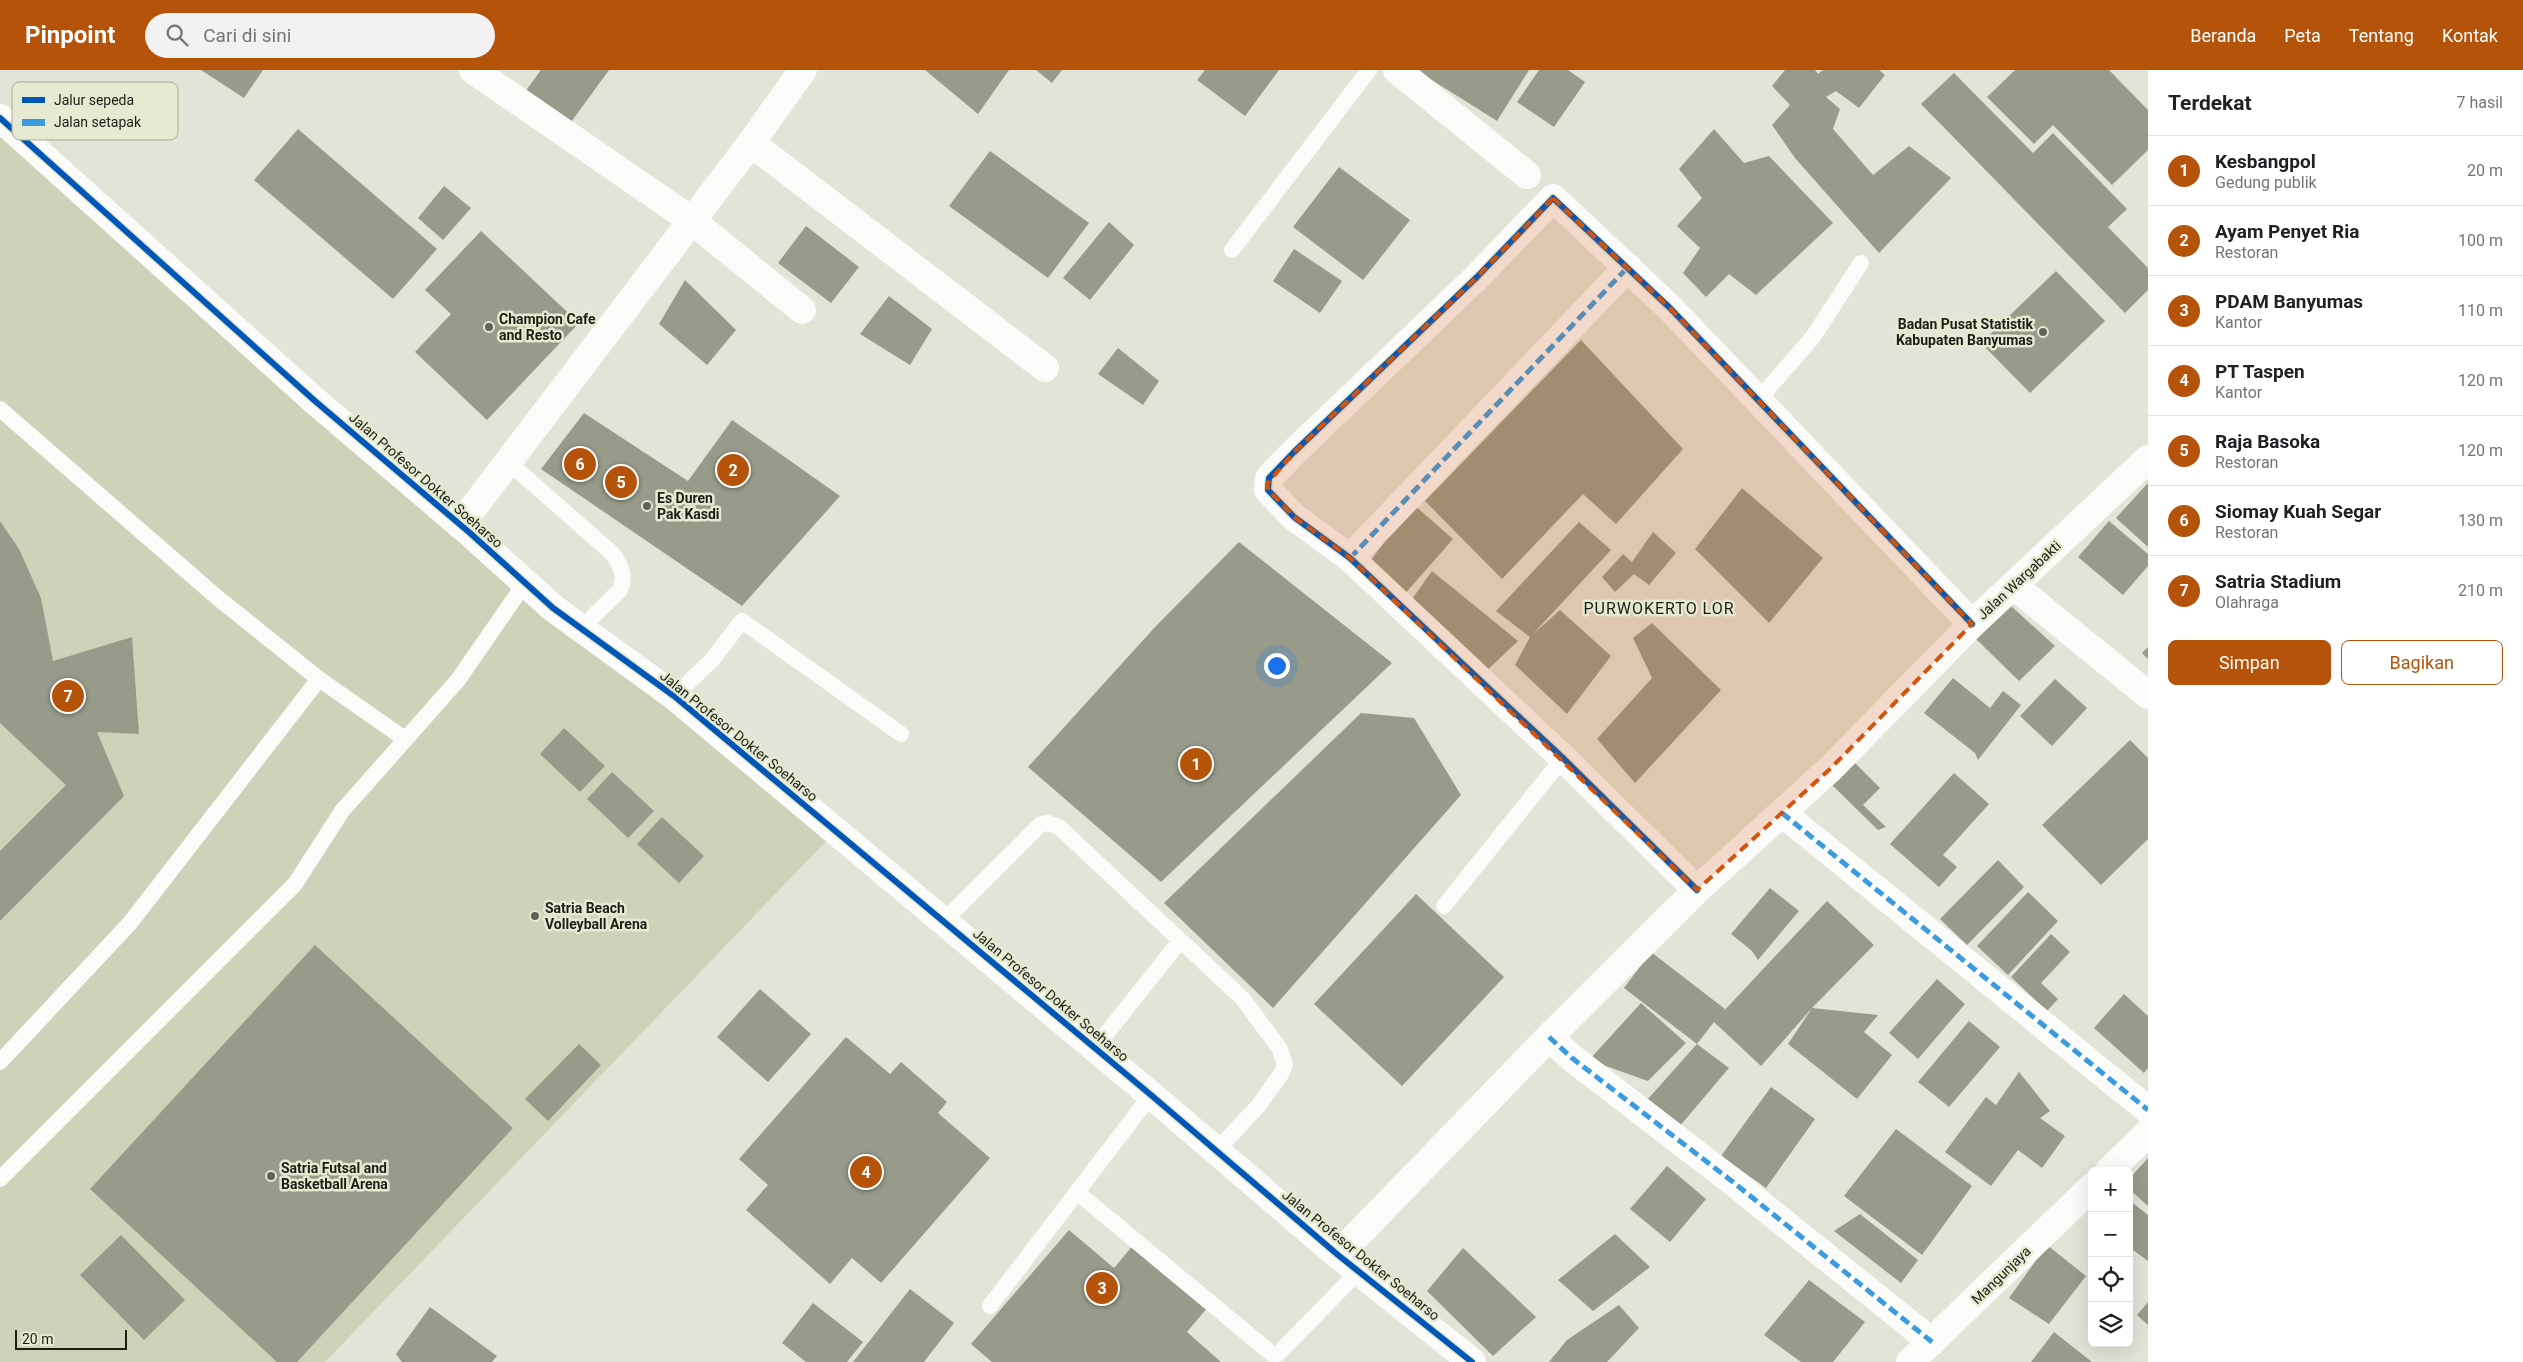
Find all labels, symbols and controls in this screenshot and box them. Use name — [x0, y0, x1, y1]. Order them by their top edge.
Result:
search box — [145, 13, 495, 58]
text: Pinpoint — [25, 21, 115, 49]
icon: search — [163, 21, 191, 49]
text: Cari di sini — [203, 24, 291, 47]
text: Beranda — [2190, 25, 2256, 46]
text: Peta — [2284, 25, 2321, 46]
text: Tentang — [2349, 25, 2414, 46]
text: Kontak — [2442, 25, 2498, 46]
legend — [12, 82, 178, 140]
text: Terdekat — [2168, 91, 2252, 115]
text: Jalur sepeda — [54, 92, 134, 108]
text: 7 hasil — [2456, 93, 2503, 112]
text: Jalan setapak — [54, 114, 142, 130]
text: Kesbangpol — [2215, 150, 2316, 173]
text: 1 — [2179, 161, 2189, 180]
text: 20 m — [2467, 161, 2503, 180]
text: Gedung publik — [2215, 173, 2317, 192]
text: Ayam Penyet Ria — [2215, 220, 2359, 243]
text: 2 — [2179, 231, 2189, 250]
text: 100 m — [2458, 231, 2503, 250]
text: Restoran — [2215, 243, 2278, 262]
text: PDAM Banyumas — [2215, 290, 2363, 313]
text: 3 — [2179, 301, 2189, 320]
text: 110 m — [2458, 301, 2503, 320]
place label: Champion Cafe and Resto — [499, 311, 596, 343]
text: Kantor — [2215, 313, 2262, 332]
place label: Badan Pusat Statistik Kabupaten Banyumas — [1896, 316, 2034, 348]
marker: Champion Cafe and Resto — [483, 321, 495, 333]
marker: Badan Pusat Statistik Kabupaten Banyumas — [2037, 326, 2049, 338]
text: PT Taspen — [2215, 360, 2305, 383]
text: 4 — [2179, 371, 2189, 390]
text: 120 m — [2458, 371, 2503, 390]
text: Kantor — [2215, 383, 2262, 402]
street label: Jalan Profesor Dokter Soeharso — [346, 409, 506, 551]
text: Raja Basoka — [2215, 430, 2320, 453]
text: 5 — [2179, 441, 2189, 460]
text: 120 m — [2458, 441, 2503, 460]
pin: 6 — [564, 445, 596, 483]
pin: 2 — [717, 451, 749, 489]
text: Restoran — [2215, 453, 2278, 472]
pin: 5 — [605, 463, 637, 501]
place label: Es Duren Pak Kasdi — [657, 490, 720, 522]
marker: Es Duren Pak Kasdi — [641, 500, 653, 512]
text: Siomay Kuah Segar — [2215, 500, 2381, 523]
text: 6 — [2179, 511, 2189, 530]
text: 130 m — [2458, 511, 2503, 530]
text: Restoran — [2215, 523, 2278, 542]
street label: Jalan Wargabakti — [1974, 537, 2064, 623]
text: Satria Stadium — [2215, 570, 2341, 593]
text: 7 — [2179, 581, 2189, 600]
text: 210 m — [2458, 581, 2503, 600]
text: Olahraga — [2215, 593, 2279, 612]
district label: PURWOKERTO LOR — [1583, 599, 1735, 618]
button: Simpan — [2168, 640, 2331, 685]
button: Bagikan — [2341, 640, 2503, 685]
your location — [1264, 653, 1290, 679]
street label: Jalan Profesor Dokter Soeharso — [657, 667, 821, 805]
pin: 7 — [52, 677, 84, 715]
pin: 1 — [1180, 745, 1212, 783]
place label: Satria Beach Volleyball Arena — [545, 900, 648, 932]
marker: Satria Beach Volleyball Arena — [529, 910, 541, 922]
street label: Jalan Profesor Dokter Soeharso — [970, 925, 1132, 1065]
pin: 4 — [850, 1153, 882, 1191]
place label: Satria Futsal and Basketball Arena — [281, 1160, 388, 1192]
map controls — [2088, 1167, 2133, 1347]
button: + — [2088, 1167, 2133, 1212]
marker: Satria Futsal and Basketball Arena — [265, 1170, 277, 1182]
street label: Jalan Profesor Dokter Soeharso — [1279, 1186, 1443, 1324]
button: − — [2088, 1212, 2133, 1257]
street label: Mangunjaya — [1968, 1243, 2034, 1307]
button: locate — [2088, 1257, 2133, 1302]
pin: 3 — [1086, 1269, 1118, 1307]
button: layers — [2088, 1302, 2133, 1347]
scale bar — [15, 1327, 128, 1350]
text: 20 m — [22, 1331, 54, 1347]

